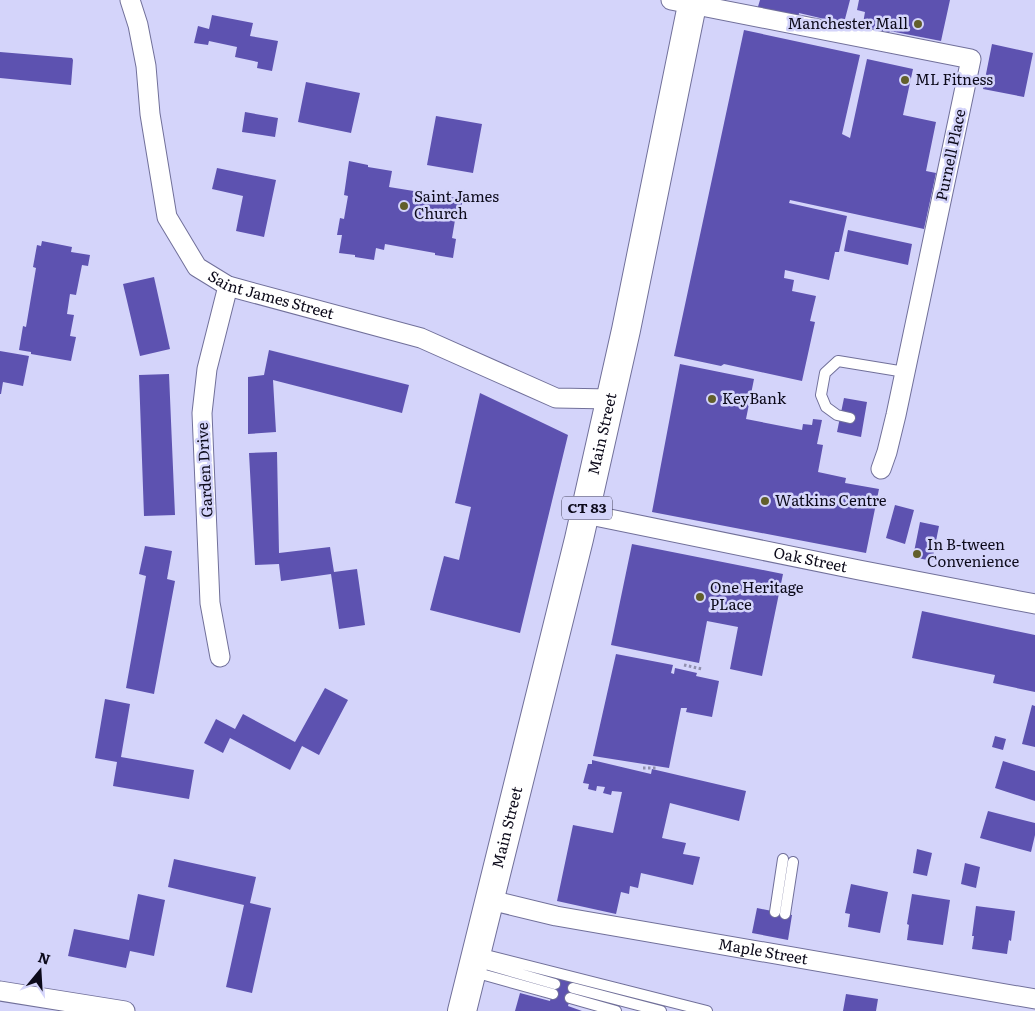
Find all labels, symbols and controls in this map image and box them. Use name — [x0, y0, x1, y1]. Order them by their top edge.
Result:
place label: Manchester Mall — [787, 11, 908, 34]
marker: Manchester Mall — [912, 18, 924, 30]
place label: ML Fitness — [915, 67, 993, 90]
marker: ML Fitness — [899, 74, 911, 86]
street label: Purnell Place — [929, 106, 971, 203]
place label: Saint James Church — [414, 184, 499, 224]
marker: Saint James Church — [398, 200, 410, 212]
street label: Saint James Street — [204, 264, 337, 324]
place label: KeyBank — [722, 386, 787, 409]
street label: Main Street — [581, 390, 622, 477]
marker: KeyBank — [706, 393, 718, 405]
street label: Garden Drive — [190, 422, 217, 518]
place label: Watkins Centre — [775, 488, 887, 511]
marker: Watkins Centre — [759, 495, 771, 507]
road number: CT 83 — [562, 496, 612, 520]
place label: In B-tween Convenience — [927, 532, 1019, 572]
street label: Oak Street — [772, 540, 849, 577]
marker: In B-tween Convenience — [911, 548, 923, 560]
place label: One Heritage PLace — [710, 575, 804, 615]
marker: One Heritage PLace — [694, 591, 706, 603]
street label: Main Street — [485, 784, 527, 871]
street label: Maple Street — [717, 931, 810, 969]
north arrow — [15, 946, 65, 996]
text: N — [36, 946, 53, 969]

